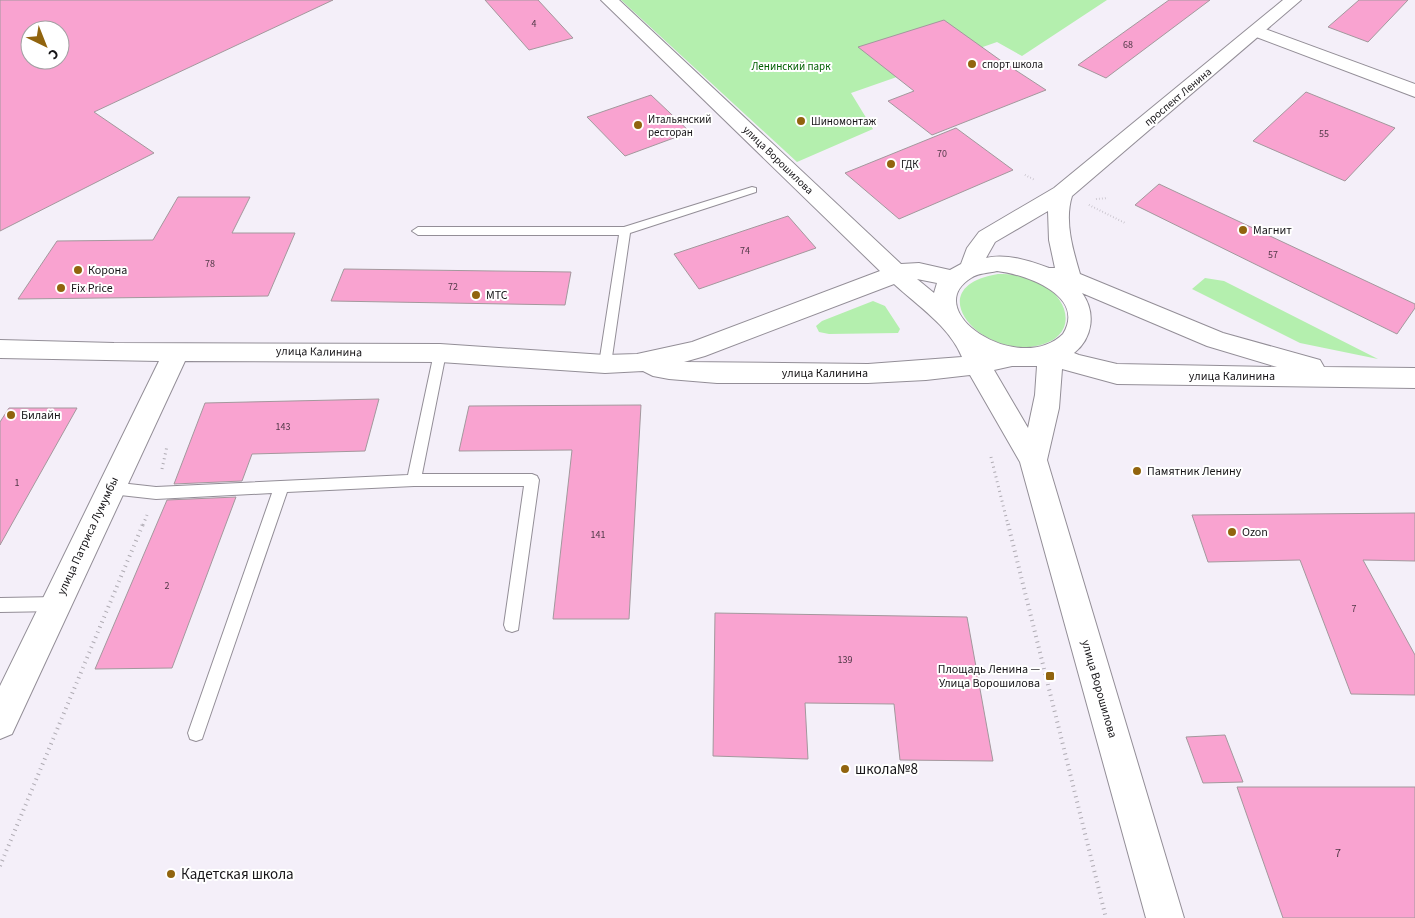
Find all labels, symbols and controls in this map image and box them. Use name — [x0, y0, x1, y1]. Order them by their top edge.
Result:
house number: 4 — [532, 17, 537, 31]
north arrow — [20, 20, 70, 70]
house number: 68 — [1123, 38, 1133, 52]
text: С — [43, 44, 63, 64]
place label: спорт школа — [982, 57, 1043, 72]
marker: спорт школа — [966, 58, 978, 70]
park label: Ленинский парк — [751, 59, 831, 74]
street label: проспект Ленина — [1141, 64, 1215, 130]
place label: Итальянский ресторан — [648, 112, 711, 140]
place label: Шиномонтаж — [811, 114, 876, 129]
marker: Шиномонтаж — [795, 115, 807, 127]
marker: Итальянский ресторан — [632, 119, 644, 131]
street label: улица Ворошилова — [739, 122, 817, 198]
house number: 55 — [1319, 127, 1329, 141]
house number: 70 — [937, 147, 947, 161]
place label: ГДК — [901, 157, 919, 172]
marker: ГДК — [885, 158, 897, 170]
place label: Магнит — [1253, 222, 1292, 239]
marker: Магнит — [1237, 224, 1249, 236]
house number: 74 — [740, 244, 750, 258]
house number: 57 — [1268, 248, 1278, 262]
house number: 78 — [205, 257, 215, 271]
place label: Корона — [88, 262, 127, 279]
marker: Корона — [72, 264, 84, 276]
place label: Fix Price — [71, 280, 113, 297]
house number: 72 — [448, 280, 458, 294]
marker: Fix Price — [55, 282, 67, 294]
place label: МТС — [486, 287, 508, 304]
marker: МТС — [470, 289, 482, 301]
street label: улица Калинина — [276, 343, 362, 361]
street label: улица Калинина — [782, 365, 868, 382]
street label: улица Калинина — [1189, 368, 1275, 385]
place label: Билайн — [21, 407, 61, 424]
marker: Билайн — [5, 409, 17, 421]
house number: 143 — [276, 420, 290, 434]
place label: Памятник Ленину — [1147, 463, 1242, 480]
marker: Памятник Ленину — [1131, 465, 1143, 477]
street label: улица Патриса Лумумбы — [53, 474, 123, 598]
house number: 1 — [15, 476, 20, 490]
place label: Ozon — [1242, 524, 1268, 541]
marker: Ozon — [1226, 526, 1238, 538]
house number: 141 — [591, 528, 605, 542]
house number: 2 — [165, 579, 170, 593]
house number: 7 — [1352, 602, 1357, 616]
street label: улица Ворошилова — [1077, 638, 1121, 740]
house number: 139 — [838, 653, 852, 667]
place label: Площадь Ленина — Улица Ворошилова — [938, 661, 1040, 692]
marker: Площадь Ленина — Улица Ворошилова — [1044, 670, 1056, 682]
place label: школа№8 — [855, 759, 918, 780]
marker: школа№8 — [839, 763, 851, 775]
house number: 7 — [1335, 845, 1341, 862]
place label: Кадетская школа — [181, 864, 294, 885]
marker: Кадетская школа — [165, 868, 177, 880]

